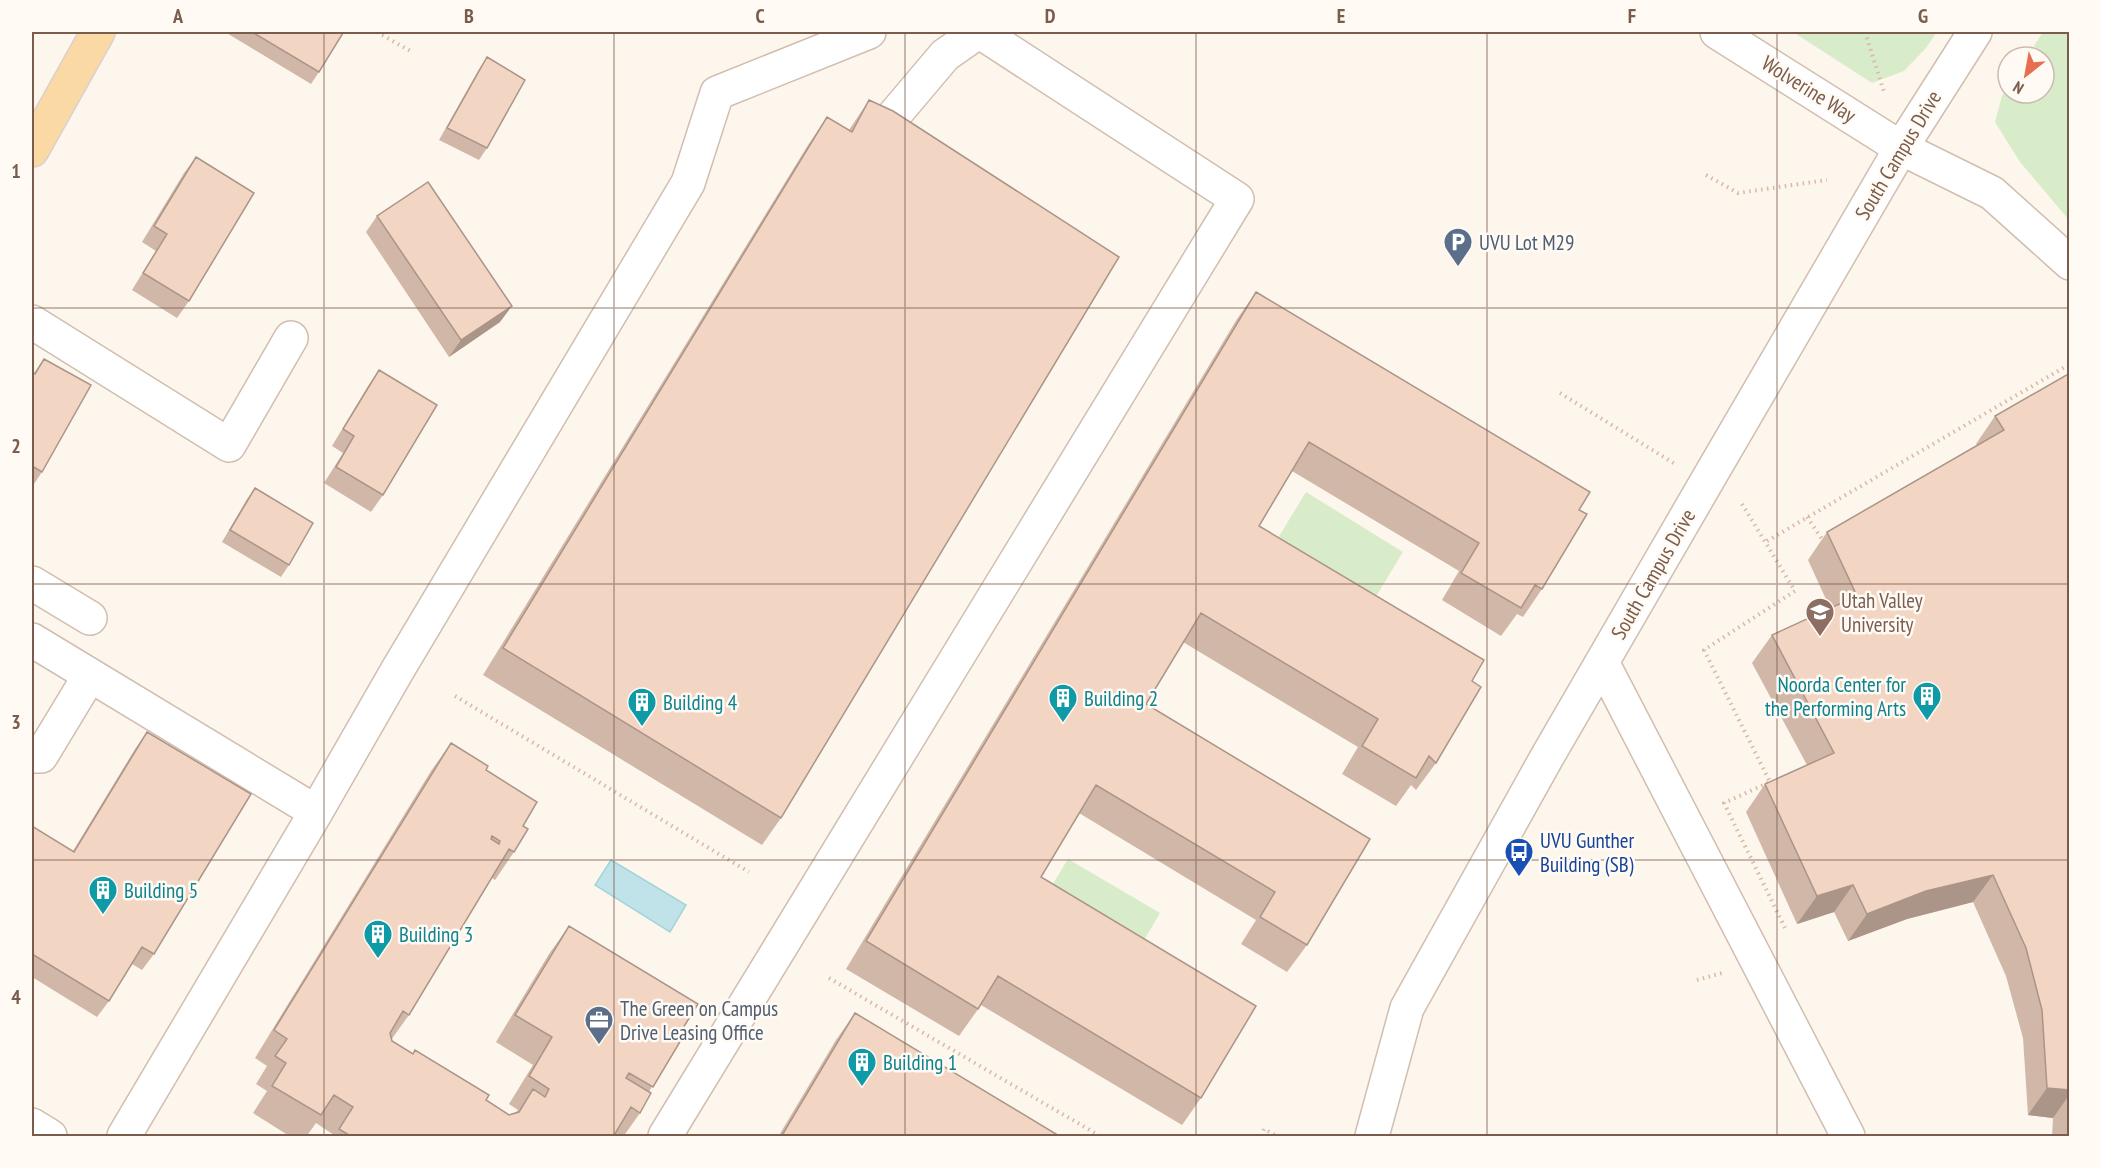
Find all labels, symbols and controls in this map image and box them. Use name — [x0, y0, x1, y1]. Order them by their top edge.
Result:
text: A — [172, 3, 184, 29]
text: B — [464, 3, 474, 29]
text: C — [755, 3, 765, 29]
text: D — [1045, 3, 1056, 29]
text: E — [1337, 3, 1345, 29]
text: F — [1628, 3, 1636, 29]
text: G — [1918, 3, 1928, 29]
north arrow — [1996, 45, 2056, 105]
street label: Wolverine Way — [1757, 49, 1861, 129]
text: N — [2009, 77, 2027, 99]
street label: South Campus Drive — [1849, 85, 1947, 225]
text: 1 — [11, 158, 21, 184]
parking icon: UVU Lot M29 — [1442, 226, 1474, 268]
place label: UVU Lot M29 — [1479, 229, 1574, 256]
text: 2 — [11, 433, 21, 459]
street label: South Campus Drive — [1605, 504, 1701, 644]
place label: Utah Valley University — [1841, 587, 1923, 638]
school or university icon: Utah Valley University — [1804, 596, 1836, 638]
place label: Noorda Center for the Performing Arts — [1765, 671, 1906, 722]
building icon: Noorda Center for the Performing Arts — [1911, 680, 1943, 722]
building icon: Building 2 — [1047, 682, 1079, 724]
place label: Building 2 — [1084, 685, 1158, 712]
building icon: Building 4 — [626, 686, 658, 728]
place label: Building 4 — [663, 689, 738, 716]
text: 3 — [11, 709, 21, 735]
place label: UVU Gunther Building (SB) — [1540, 827, 1634, 878]
bus stop icon: UVU Gunther Building (SB) — [1503, 836, 1535, 878]
building icon: Building 5 — [87, 874, 119, 916]
place label: Building 5 — [124, 877, 198, 904]
building icon: Building 3 — [362, 918, 394, 960]
place label: Building 3 — [399, 921, 473, 948]
text: 4 — [11, 984, 21, 1010]
place label: The Green on Campus Drive Leasing Office — [620, 995, 778, 1046]
office icon: The Green on Campus Drive Leasing Office — [583, 1004, 615, 1046]
building icon: Building 1 — [846, 1046, 878, 1088]
place label: Building 1 — [883, 1049, 957, 1076]

